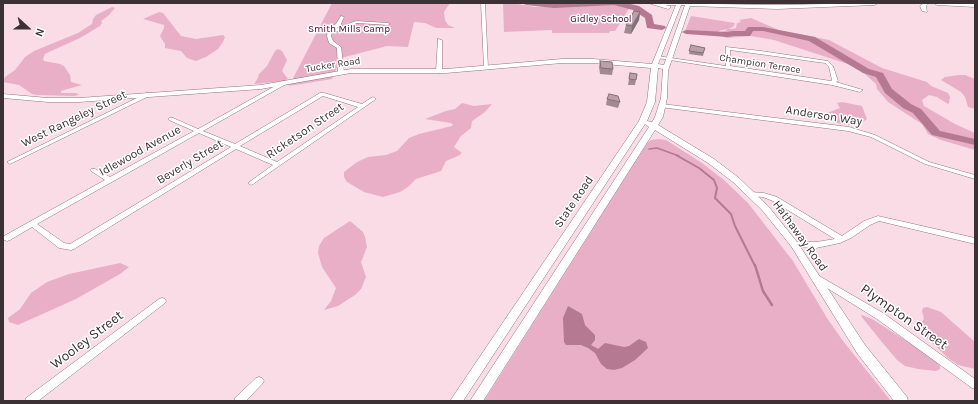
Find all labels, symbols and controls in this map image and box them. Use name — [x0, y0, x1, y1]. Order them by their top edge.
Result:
north arrow — [8, 8, 48, 48]
park label: Gidley School — [570, 13, 632, 25]
park label: Smith Mills Camp — [308, 23, 390, 35]
text: N — [32, 26, 47, 38]
street label: Champion Terrace — [718, 52, 802, 76]
street label: Tucker Road — [305, 55, 361, 75]
street label: West Rangeley Street — [19, 87, 129, 151]
street label: Ricketson Street — [263, 100, 347, 162]
street label: Anderson Way — [785, 103, 863, 129]
street label: Idlewood Avenue — [97, 123, 183, 179]
street label: Beverly Street — [154, 137, 226, 187]
street label: State Road — [551, 173, 597, 231]
street label: Hathaway Road — [769, 198, 831, 274]
street label: Plympton Street — [857, 281, 951, 353]
street label: Wooley Street — [47, 307, 127, 373]

